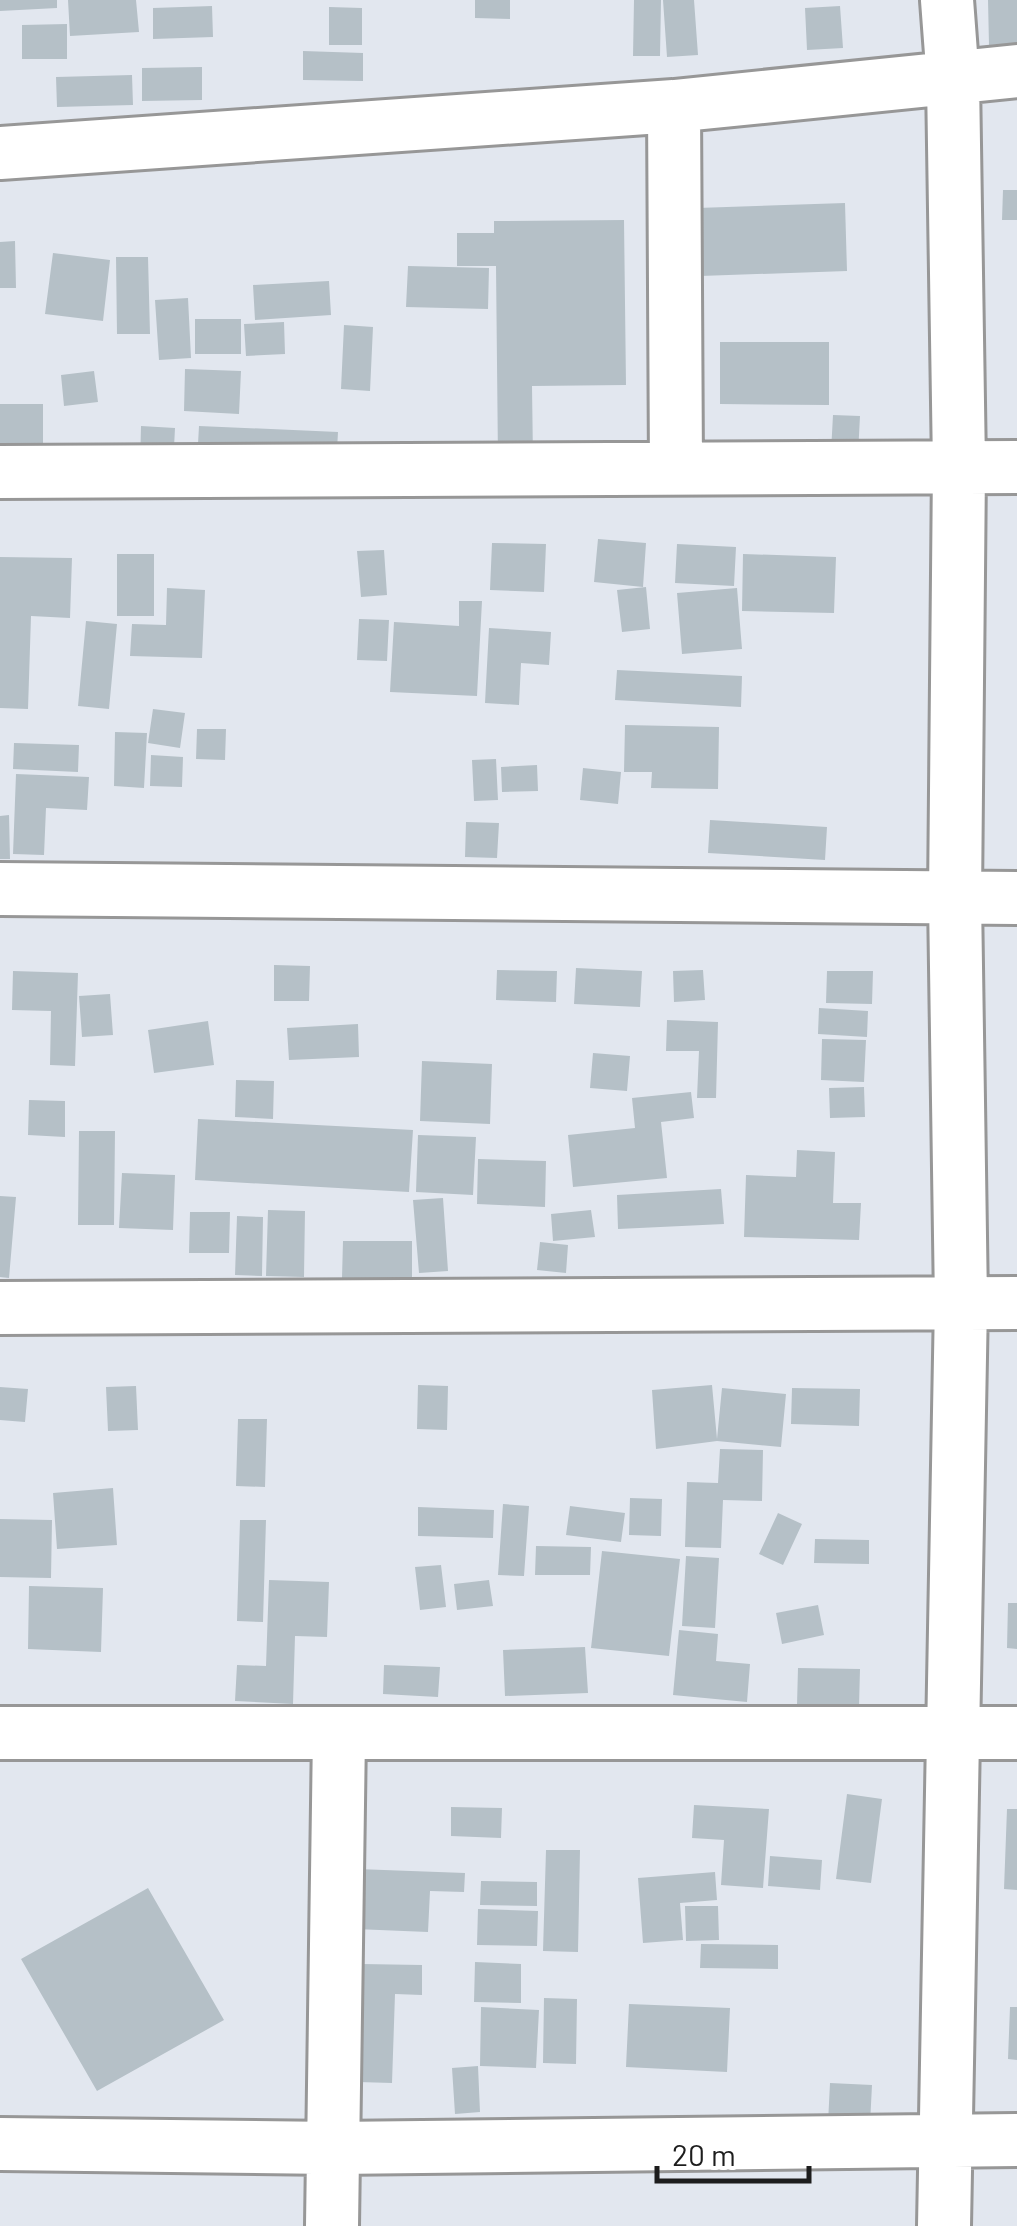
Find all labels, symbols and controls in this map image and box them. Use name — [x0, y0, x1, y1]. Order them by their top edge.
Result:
scale bar — [657, 2121, 810, 2183]
text: 20 m — [672, 2136, 736, 2172]

